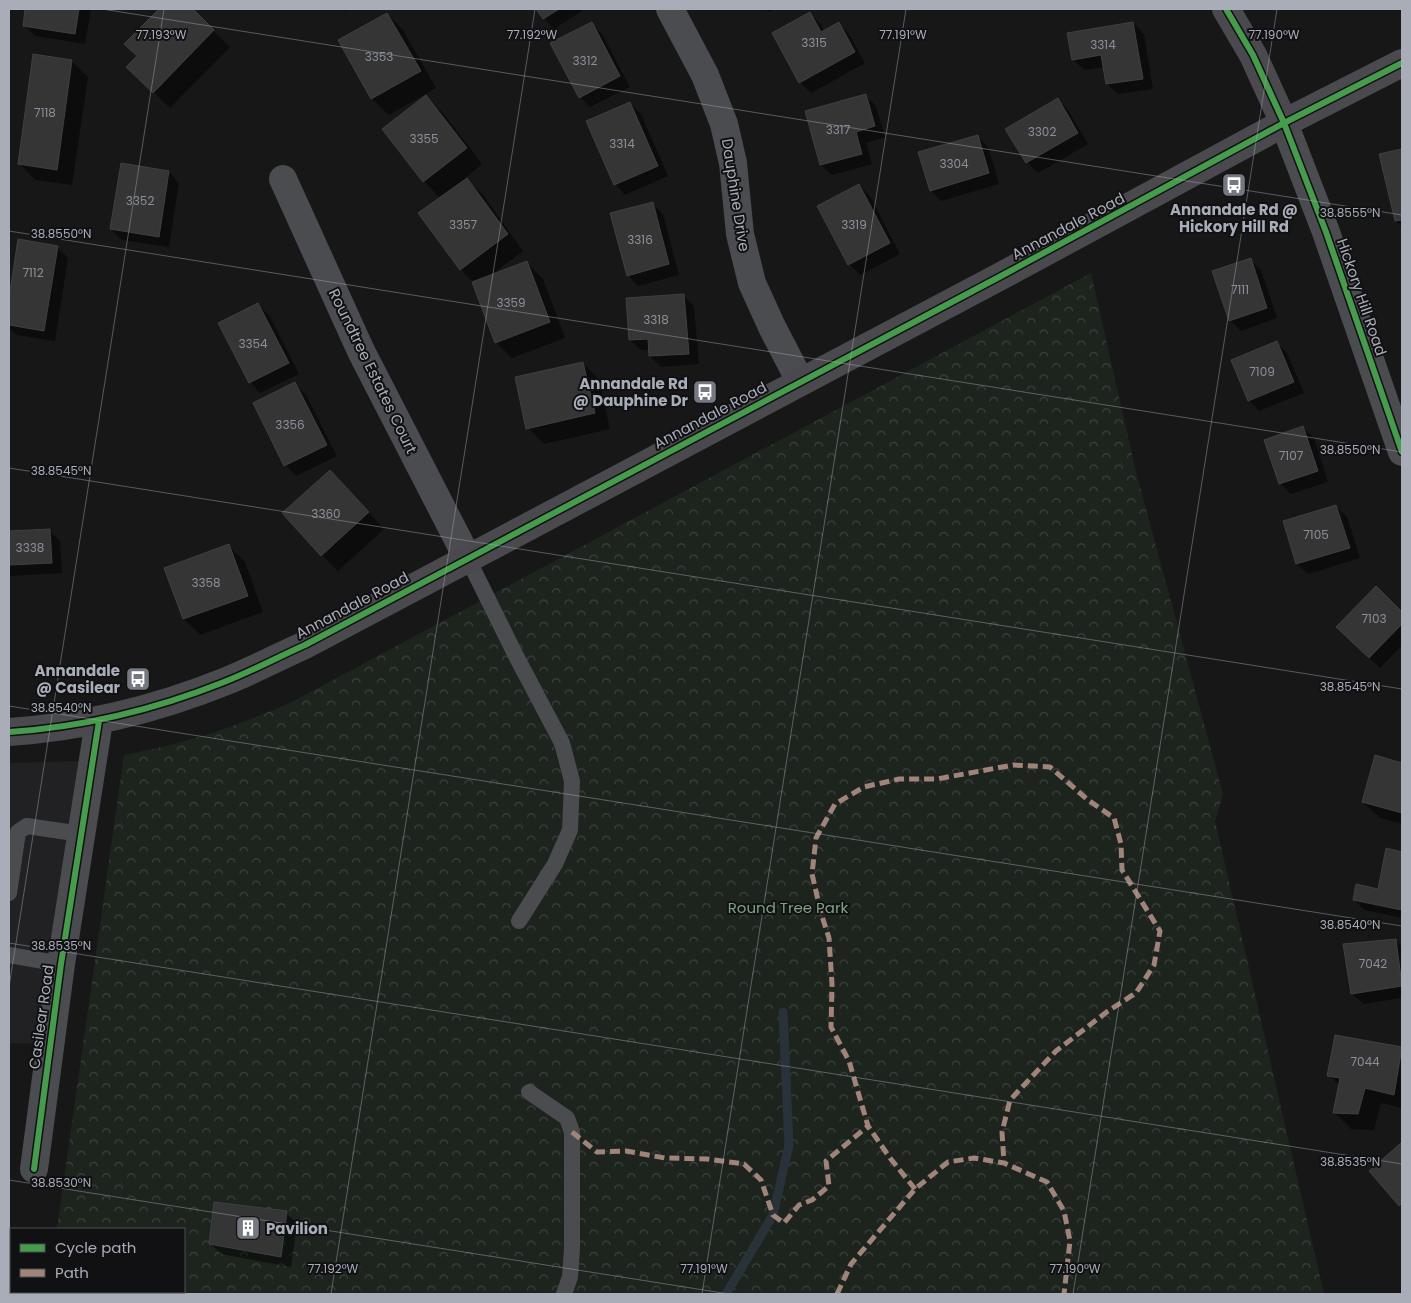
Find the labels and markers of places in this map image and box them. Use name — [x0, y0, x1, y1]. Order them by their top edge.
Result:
bus stop icon: Annandale Rd @ Hickory Hill Rd — [1221, 172, 1247, 198]
place label: Annandale Rd @ Hickory Hill Rd — [1170, 199, 1298, 237]
place label: Annandale Rd @ Dauphine Dr — [573, 373, 689, 411]
bus stop icon: Annandale Rd @ Dauphine Dr — [692, 379, 718, 405]
place label: Annandale @ Casilear — [34, 660, 121, 698]
bus stop icon: Annandale @ Casilear — [125, 666, 151, 692]
building icon: Pavilion — [235, 1215, 261, 1241]
place label: Pavilion — [266, 1218, 328, 1239]

